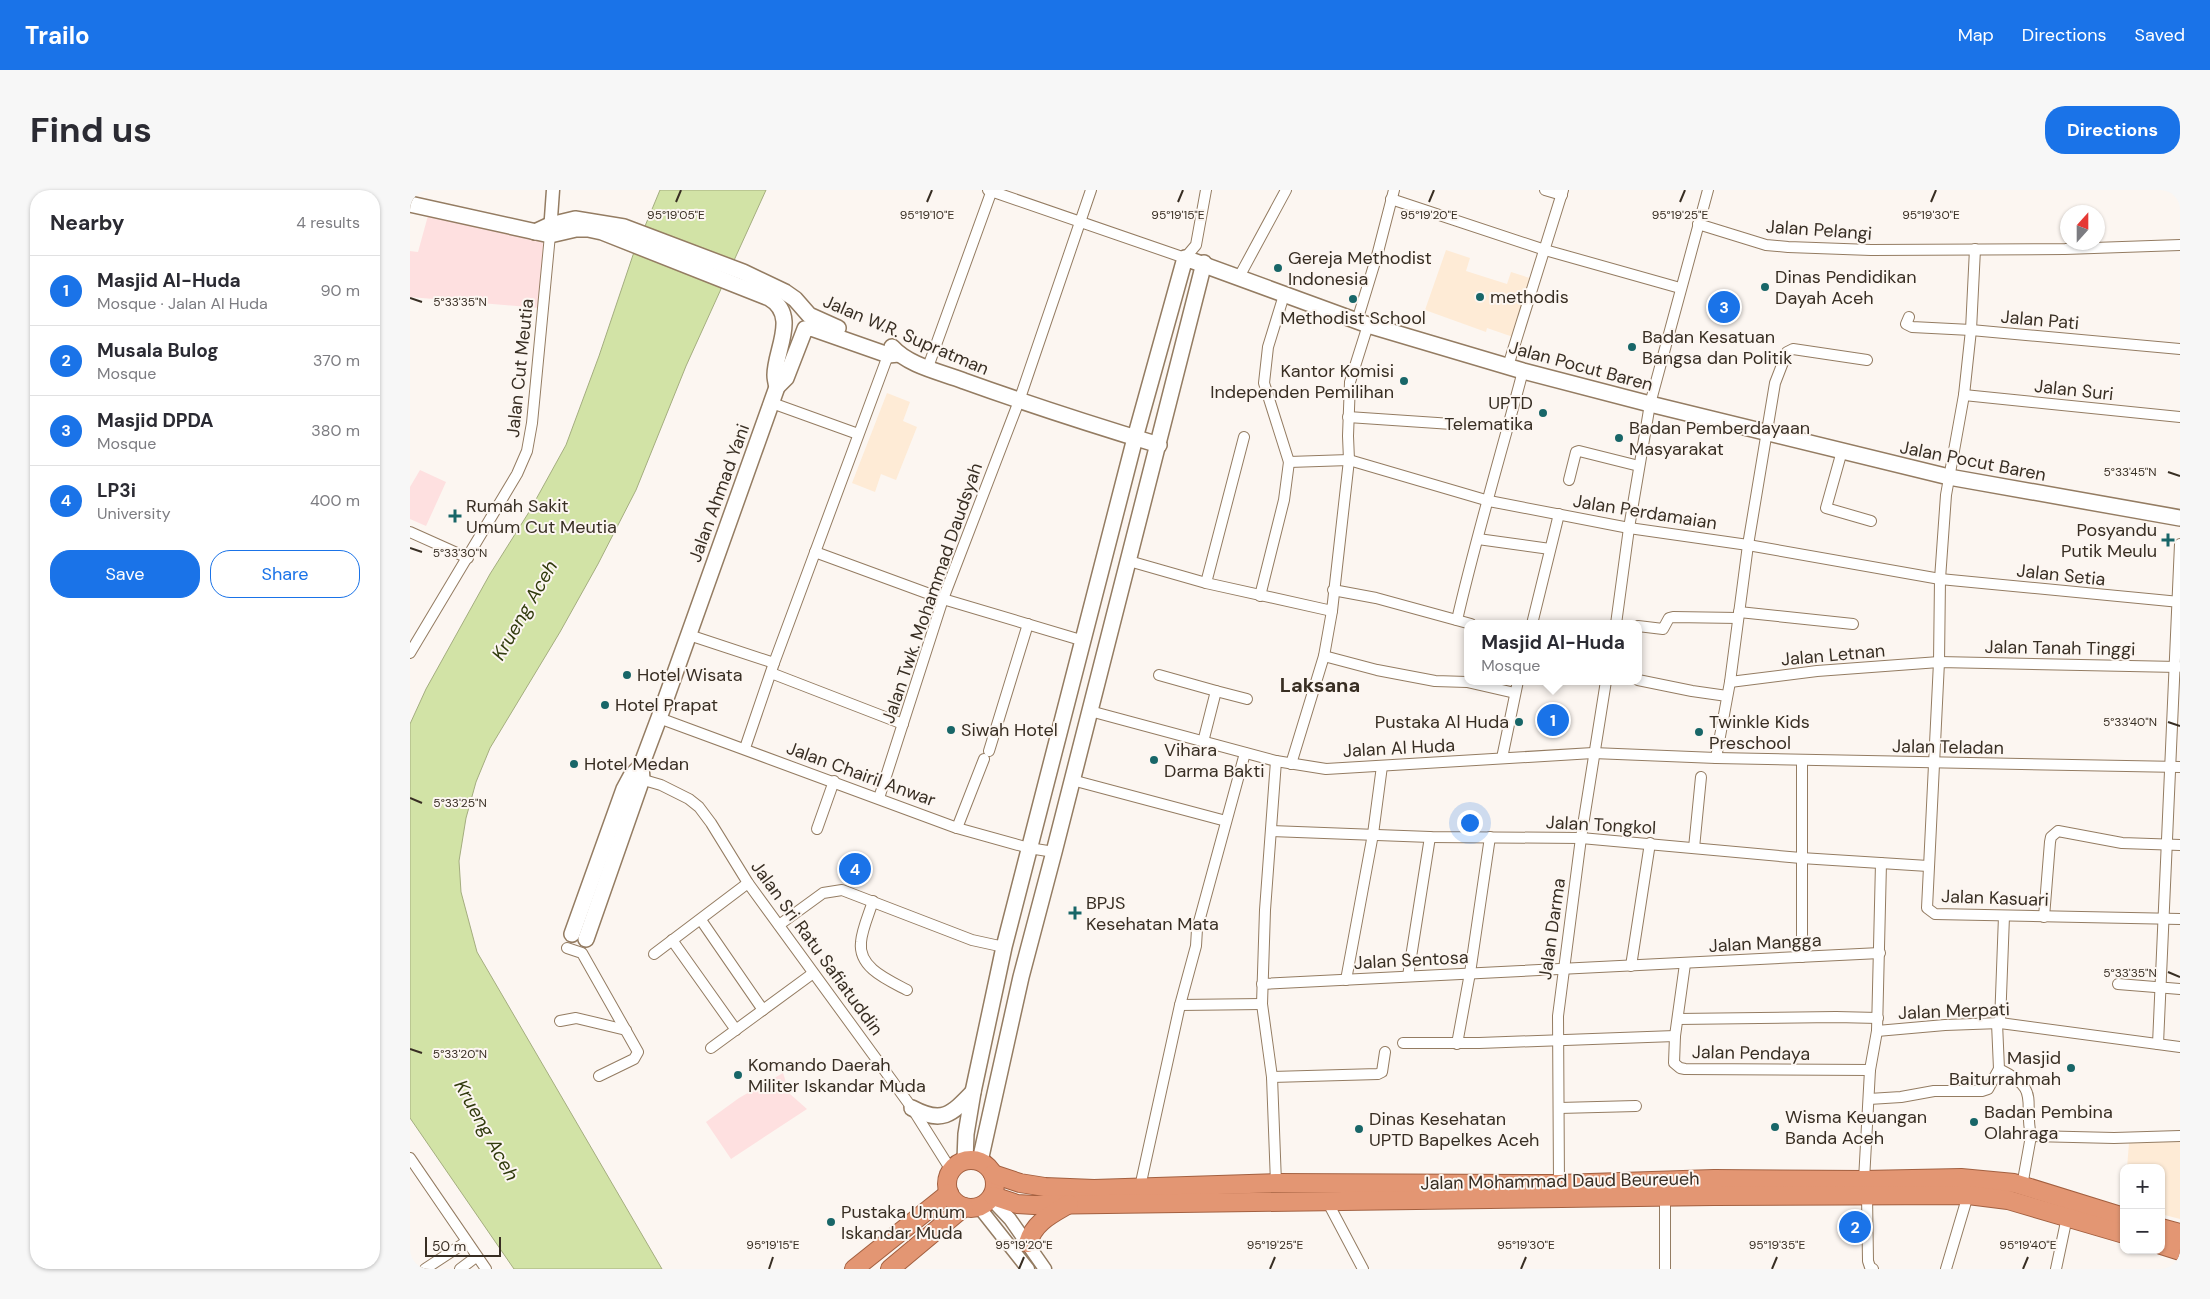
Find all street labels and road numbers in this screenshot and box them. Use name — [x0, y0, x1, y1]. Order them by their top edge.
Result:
street label: Jalan Pelangi — [1765, 214, 1873, 246]
street label: Jalan W.R. Supratman — [819, 289, 993, 381]
street label: Jalan Cut Meutia — [501, 297, 539, 439]
street label: Jalan Pati — [2000, 305, 2080, 335]
street label: Jalan Pocut Baren — [1506, 335, 1656, 397]
street label: Jalan Suri — [2033, 374, 2115, 406]
street label: Jalan Ahmad Yani — [683, 421, 755, 565]
street label: Jalan Pocut Baren — [1898, 435, 2048, 487]
street label: Jalan Twk. Mohammad Daudsyah — [876, 460, 988, 726]
street label: Jalan Perdamaian — [1571, 489, 1719, 535]
street label: Jalan Setia — [2015, 558, 2107, 592]
street label: Jalan Tanah Tinggi — [1984, 635, 2136, 661]
street label: Jalan Letnan — [1780, 639, 1886, 671]
street label: Jalan Al Huda — [1342, 733, 1456, 763]
street label: Jalan Teladan — [1892, 734, 2004, 760]
street label: Jalan Chairil Anwar — [783, 736, 939, 812]
street label: Jalan Tongkol — [1545, 810, 1657, 840]
street label: Jalan Sri Ratu Safiatuddin — [745, 856, 889, 1040]
street label: Jalan Darma — [1533, 877, 1571, 981]
street label: Jalan Kasuari — [1941, 884, 2049, 912]
street label: Jalan Mangga — [1708, 928, 1822, 958]
street label: Jalan Sentosa — [1353, 945, 1469, 975]
street label: Jalan Merpati — [1898, 997, 2010, 1025]
street label: Jalan Pendaya — [1692, 1040, 1810, 1066]
street label: Jalan Mohammad Daud Beureueh — [1420, 1167, 1700, 1195]

